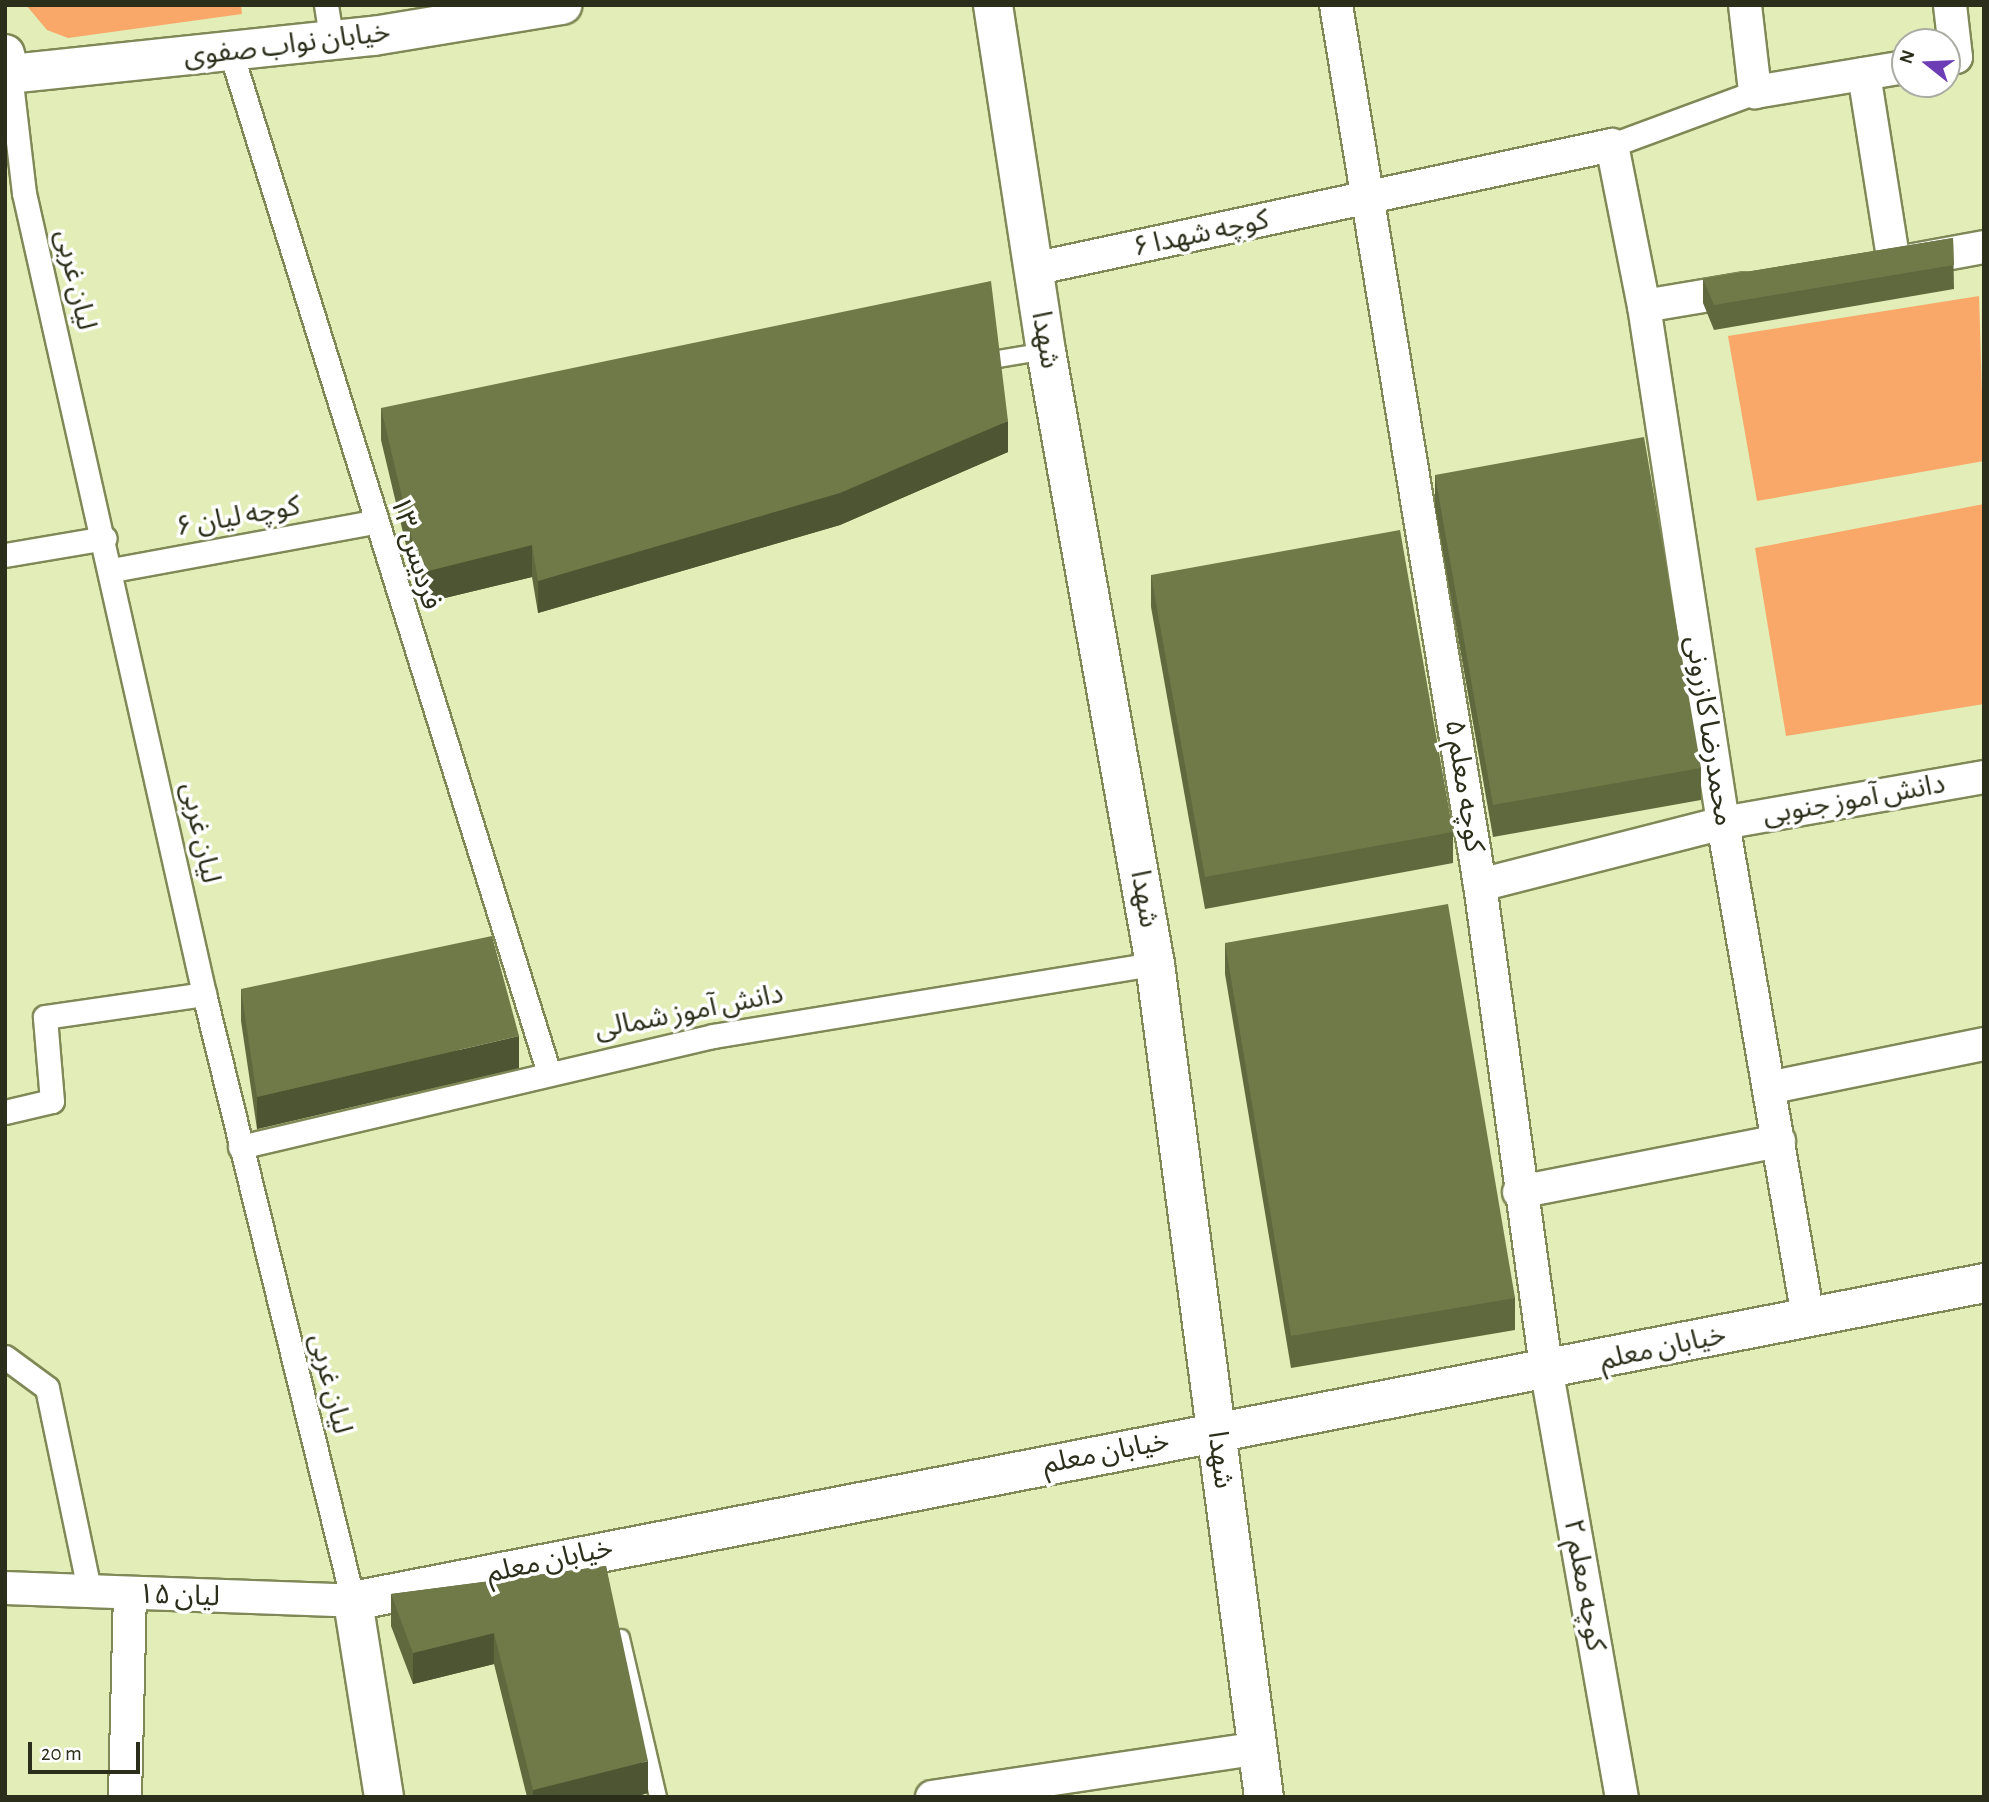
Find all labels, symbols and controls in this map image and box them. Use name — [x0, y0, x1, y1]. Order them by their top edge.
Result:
street label: خیابان نواب صفوی — [182, 16, 392, 74]
north arrow — [1891, 28, 1961, 98]
text: N — [1896, 48, 1919, 66]
street label: کوچه شهدا ۶ — [1130, 203, 1272, 265]
street label: لیان غربی — [47, 226, 103, 334]
street label: شهدا — [1023, 309, 1067, 371]
street label: کوچه لیان ۶ — [173, 490, 303, 544]
street label: فردیس ۱۳ — [382, 492, 448, 614]
street label: محمدرضا کازرونی — [1677, 634, 1741, 828]
street label: کوچه معلم ۵ — [1437, 717, 1491, 855]
street label: دانش آموز جنوبی — [1760, 767, 1948, 833]
street label: لیان غربی — [173, 780, 227, 886]
street label: شهدا — [1122, 868, 1166, 930]
street label: دانش آموز شمالی — [592, 977, 786, 1047]
street label: خیابان معلم — [1597, 1318, 1729, 1378]
street label: لیان غربی — [301, 1330, 359, 1438]
street label: خیابان معلم — [1040, 1424, 1172, 1482]
street label: شهدا — [1200, 1429, 1240, 1491]
street label: کوچه معلم ۲ — [1556, 1516, 1612, 1654]
street label: خیابان معلم — [484, 1531, 616, 1591]
street label: لیان ۱۵ — [138, 1578, 220, 1614]
scale bar — [32, 1728, 144, 1772]
text: 20 m — [41, 1743, 82, 1764]

